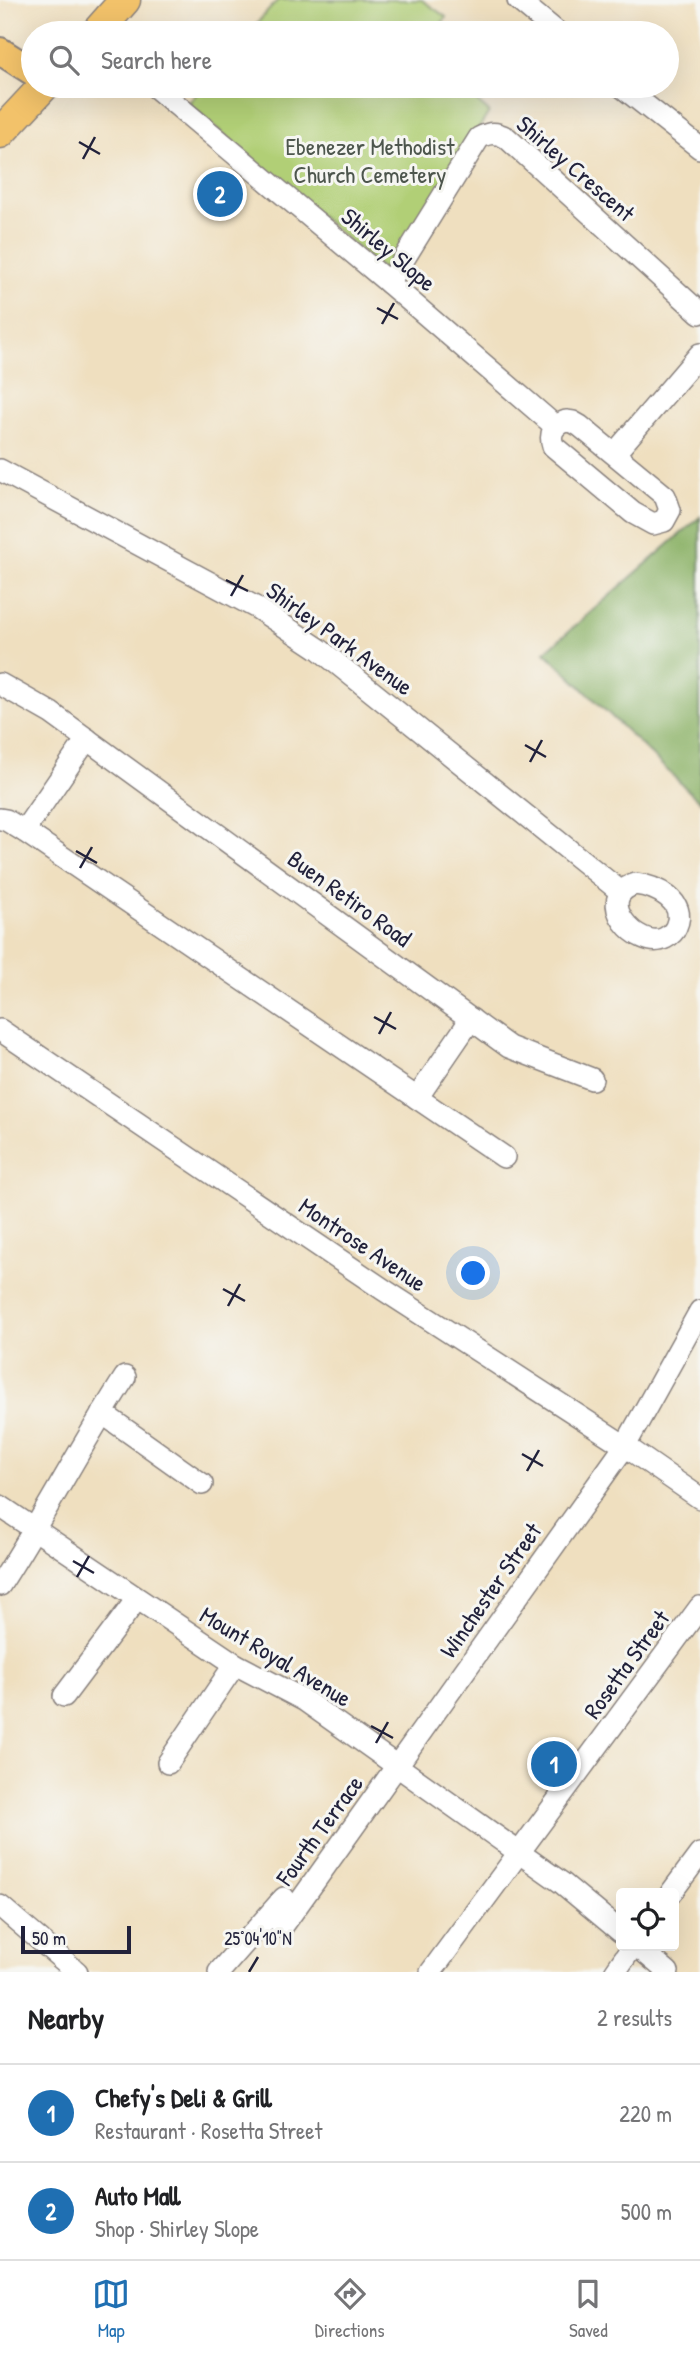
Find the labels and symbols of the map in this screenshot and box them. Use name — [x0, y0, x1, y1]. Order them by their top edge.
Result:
street label: Shirley Crescent — [510, 108, 642, 229]
park label: Ebenezer Methodist Church Cemetery — [285, 130, 455, 190]
pin: 2 — [197, 168, 243, 220]
street label: Shirley Slope — [335, 200, 443, 298]
street label: Shirley Park Avenue — [260, 574, 420, 702]
street label: Buen Retiro Road — [282, 842, 418, 954]
street label: Montrose Avenue — [293, 1190, 433, 1299]
your location — [456, 1256, 490, 1290]
street label: Winchester Street — [432, 1516, 549, 1664]
street label: Mount Royal Avenue — [194, 1598, 358, 1714]
street label: Rosetta Street — [576, 1603, 677, 1725]
pin: 1 — [531, 1738, 577, 1790]
street label: Fourth Terrace — [268, 1768, 370, 1892]
scale bar — [21, 1923, 131, 1955]
text: 25°04'10"N — [224, 1926, 292, 1951]

